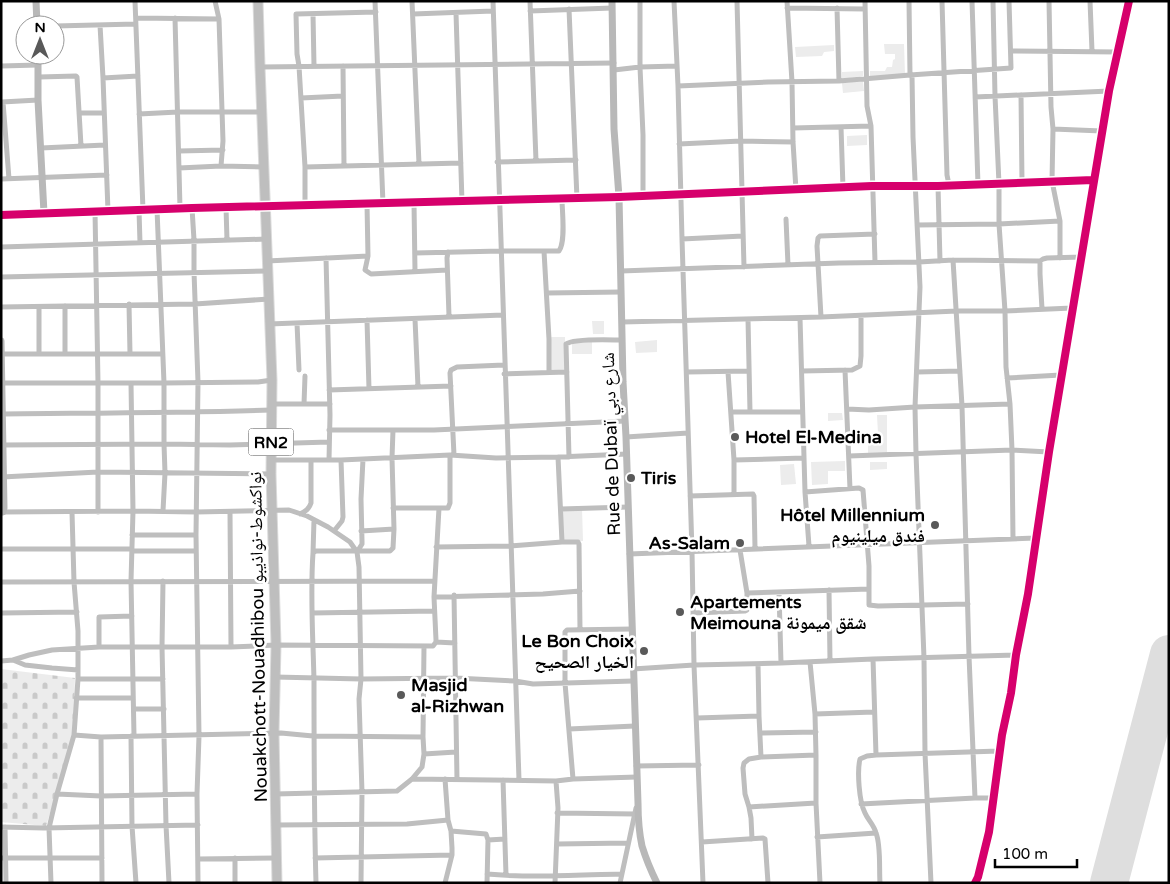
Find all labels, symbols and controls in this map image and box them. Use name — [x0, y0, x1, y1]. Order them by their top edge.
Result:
north arrow — [15, 15, 65, 65]
text: N — [34, 19, 46, 36]
street label: Rue de Dubaï شارع دبي — [597, 352, 629, 536]
place label: Hotel El-Medina — [745, 426, 882, 448]
road number: RN2 — [248, 428, 294, 456]
marker: Hotel El-Medina — [729, 431, 741, 443]
place label: Tiris — [640, 467, 677, 489]
street label: Nouakchott-Nouadhibou نواكشوط-نواذيبو — [244, 471, 272, 803]
marker: Tiris — [625, 472, 637, 484]
place label: Hôtel Millennium فندق ميلينيوم — [780, 504, 925, 548]
marker: Hôtel Millennium فندق ميلينيوم — [929, 519, 941, 531]
place label: As-Salam — [649, 532, 730, 554]
marker: As-Salam — [734, 537, 746, 549]
place label: Apartements Meimouna شقق ميمونة — [690, 591, 867, 634]
marker: Apartements Meimouna شقق ميمونة — [674, 606, 686, 618]
place label: Le Bon Choix الخيار الصحيح — [521, 630, 634, 674]
marker: Le Bon Choix الخيار الصحيح — [638, 645, 650, 657]
place label: Masjid al-Rizhwan — [411, 674, 504, 717]
marker: Masjid al-Rizhwan — [395, 689, 407, 701]
scale bar — [995, 836, 1078, 868]
text: 100 m — [1002, 845, 1048, 863]

